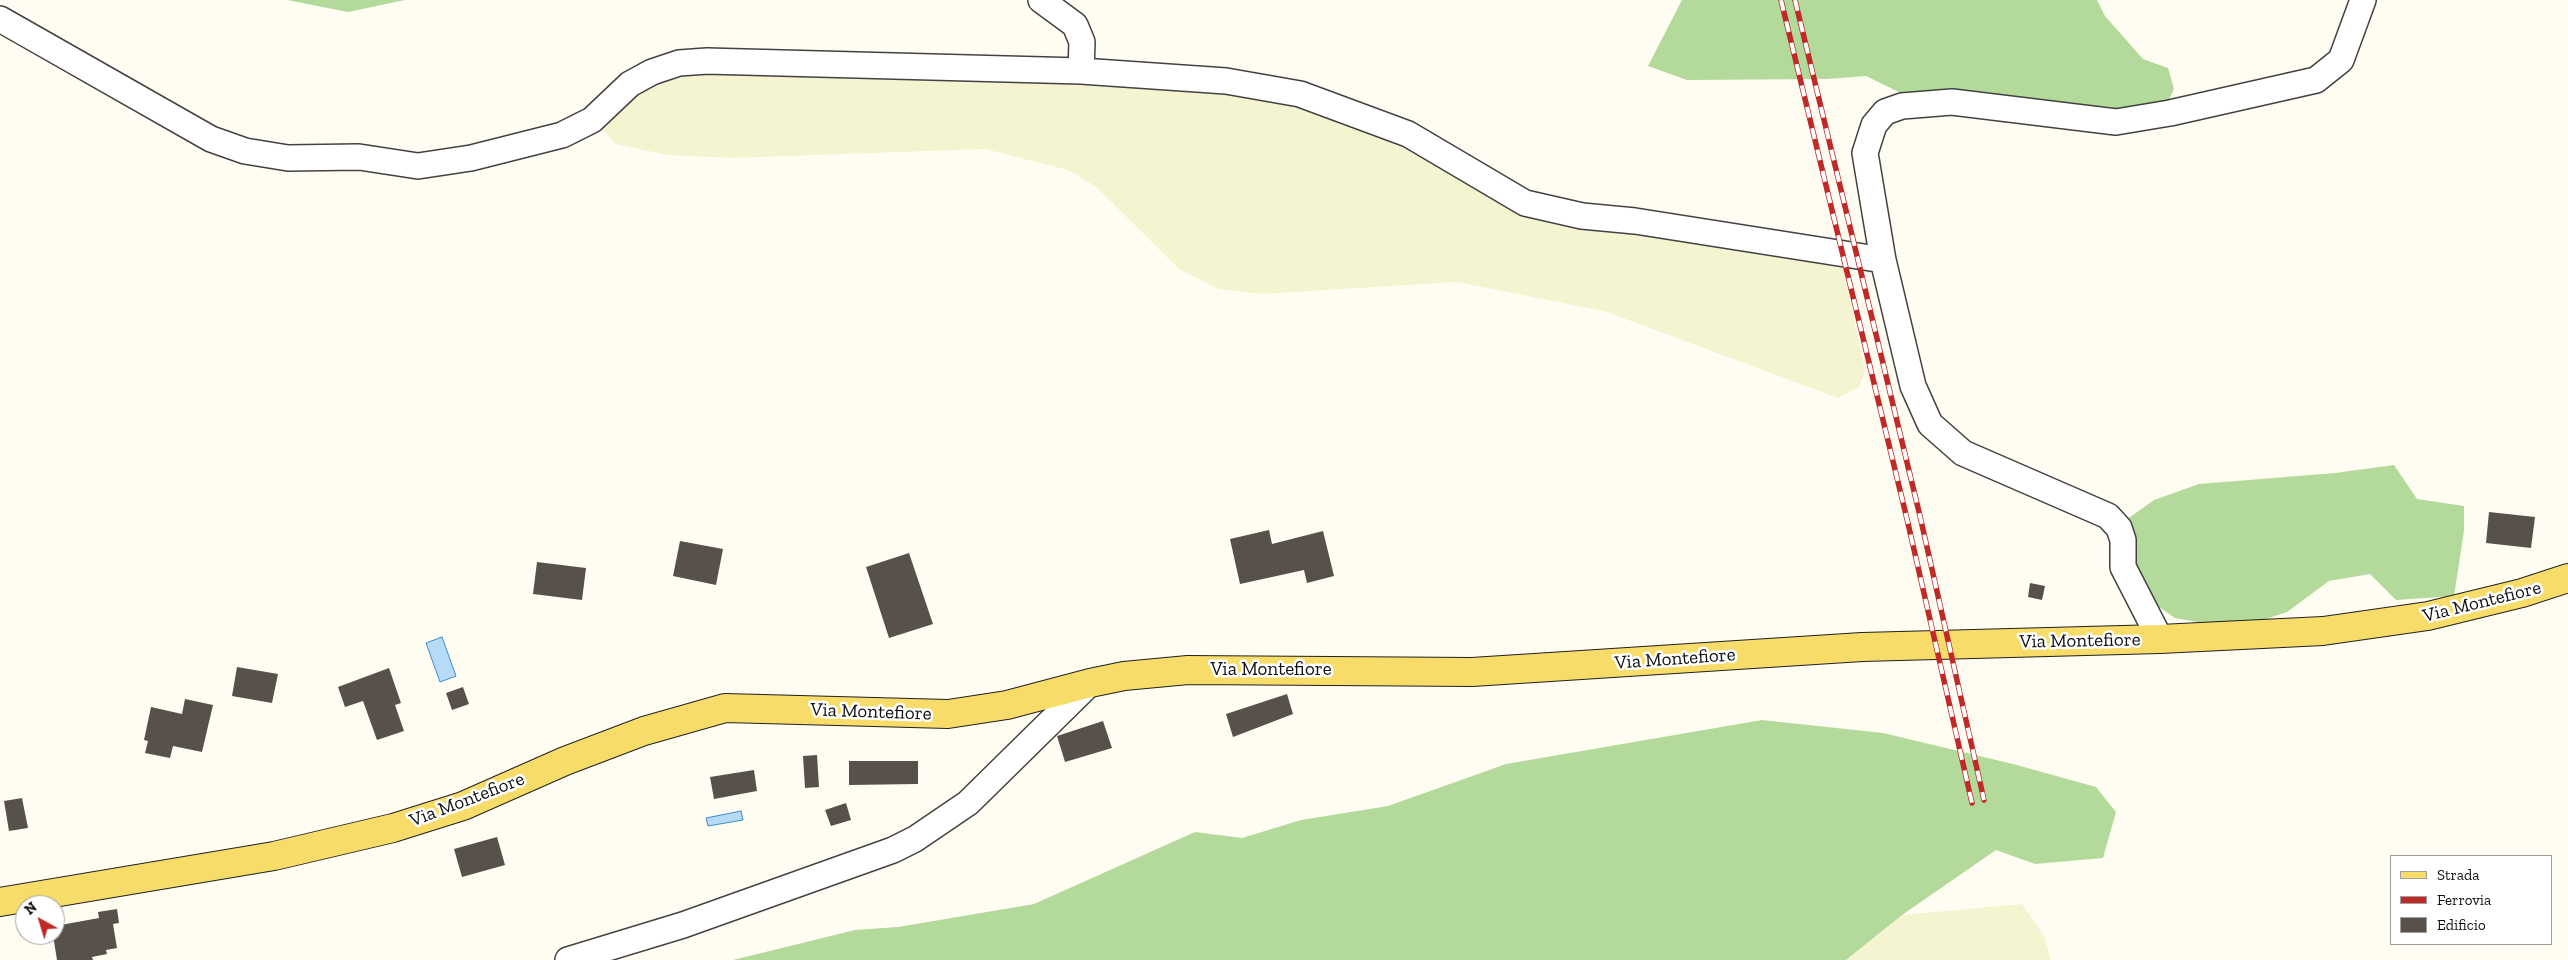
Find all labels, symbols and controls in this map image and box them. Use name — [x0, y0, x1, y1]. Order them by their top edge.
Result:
street label: Via Montefiore — [2420, 576, 2544, 628]
street label: Via Montefiore — [2019, 629, 2141, 653]
street label: Via Montefiore — [1614, 643, 1736, 675]
street label: Via Montefiore — [1210, 659, 1332, 681]
street label: Via Montefiore — [810, 698, 932, 726]
street label: Via Montefiore — [406, 768, 528, 832]
legend — [2390, 855, 2553, 945]
text: Strada — [2437, 866, 2480, 884]
text: Ferrovia — [2437, 891, 2491, 909]
north arrow — [15, 895, 65, 945]
text: N — [21, 899, 40, 919]
text: Edificio — [2437, 916, 2486, 934]

